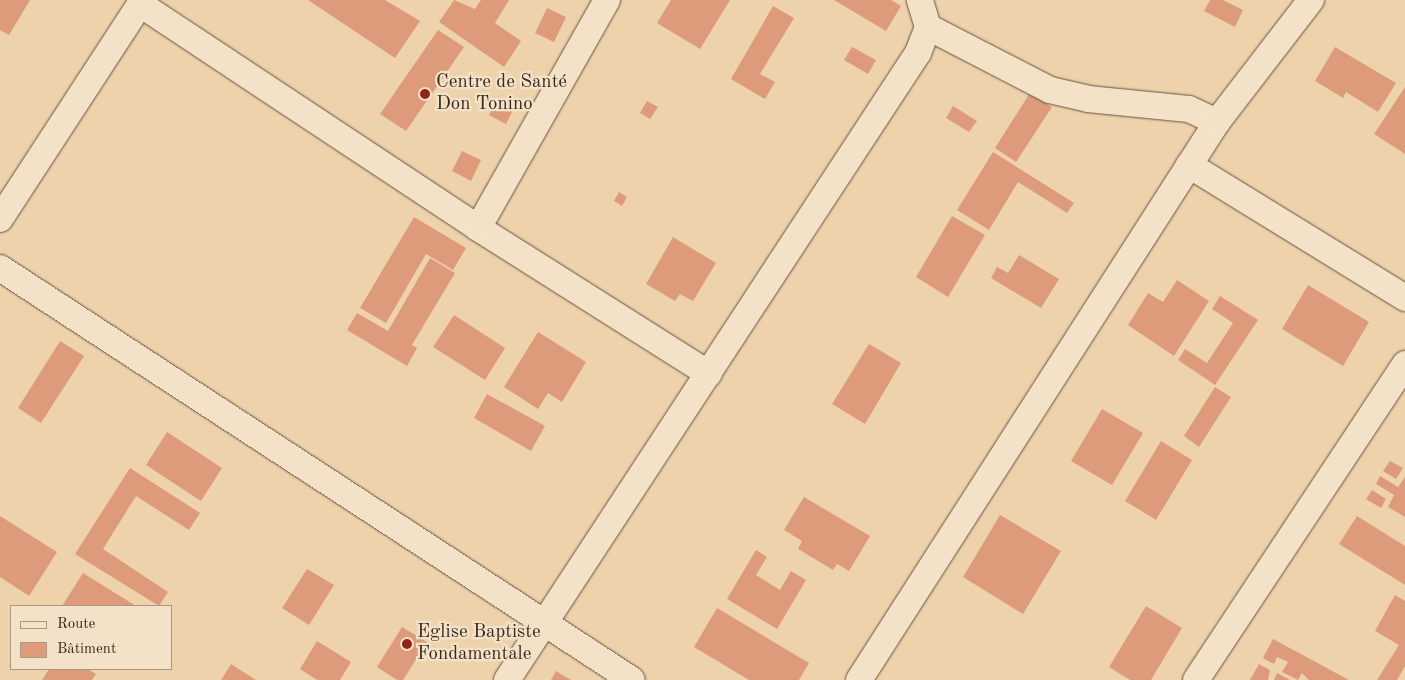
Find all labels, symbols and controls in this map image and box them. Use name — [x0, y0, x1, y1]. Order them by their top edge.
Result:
place label: Centre de Santé Don Tonino — [436, 72, 567, 116]
marker: Centre de Santé Don Tonino — [418, 87, 432, 101]
legend — [10, 605, 172, 670]
text: Route — [57, 617, 95, 632]
place label: Eglise Baptiste Fondamentale — [417, 622, 541, 666]
marker: Eglise Baptiste Fondamentale — [401, 638, 413, 650]
text: Bâtiment — [57, 642, 116, 657]

